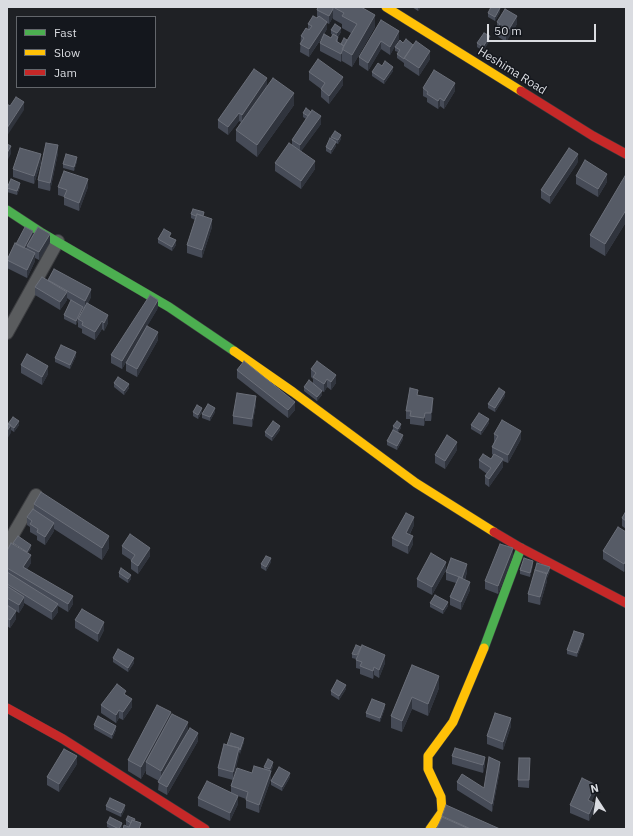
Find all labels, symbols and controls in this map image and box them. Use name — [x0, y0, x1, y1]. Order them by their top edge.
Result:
legend — [16, 16, 156, 88]
scale bar — [489, 16, 598, 42]
text: 50 m — [494, 23, 522, 38]
text: Fast — [54, 25, 77, 40]
street label: Heshima Road — [475, 44, 549, 98]
text: Slow — [54, 45, 80, 60]
text: Jam — [54, 65, 77, 80]
north arrow — [577, 780, 617, 820]
text: N — [589, 781, 600, 796]

